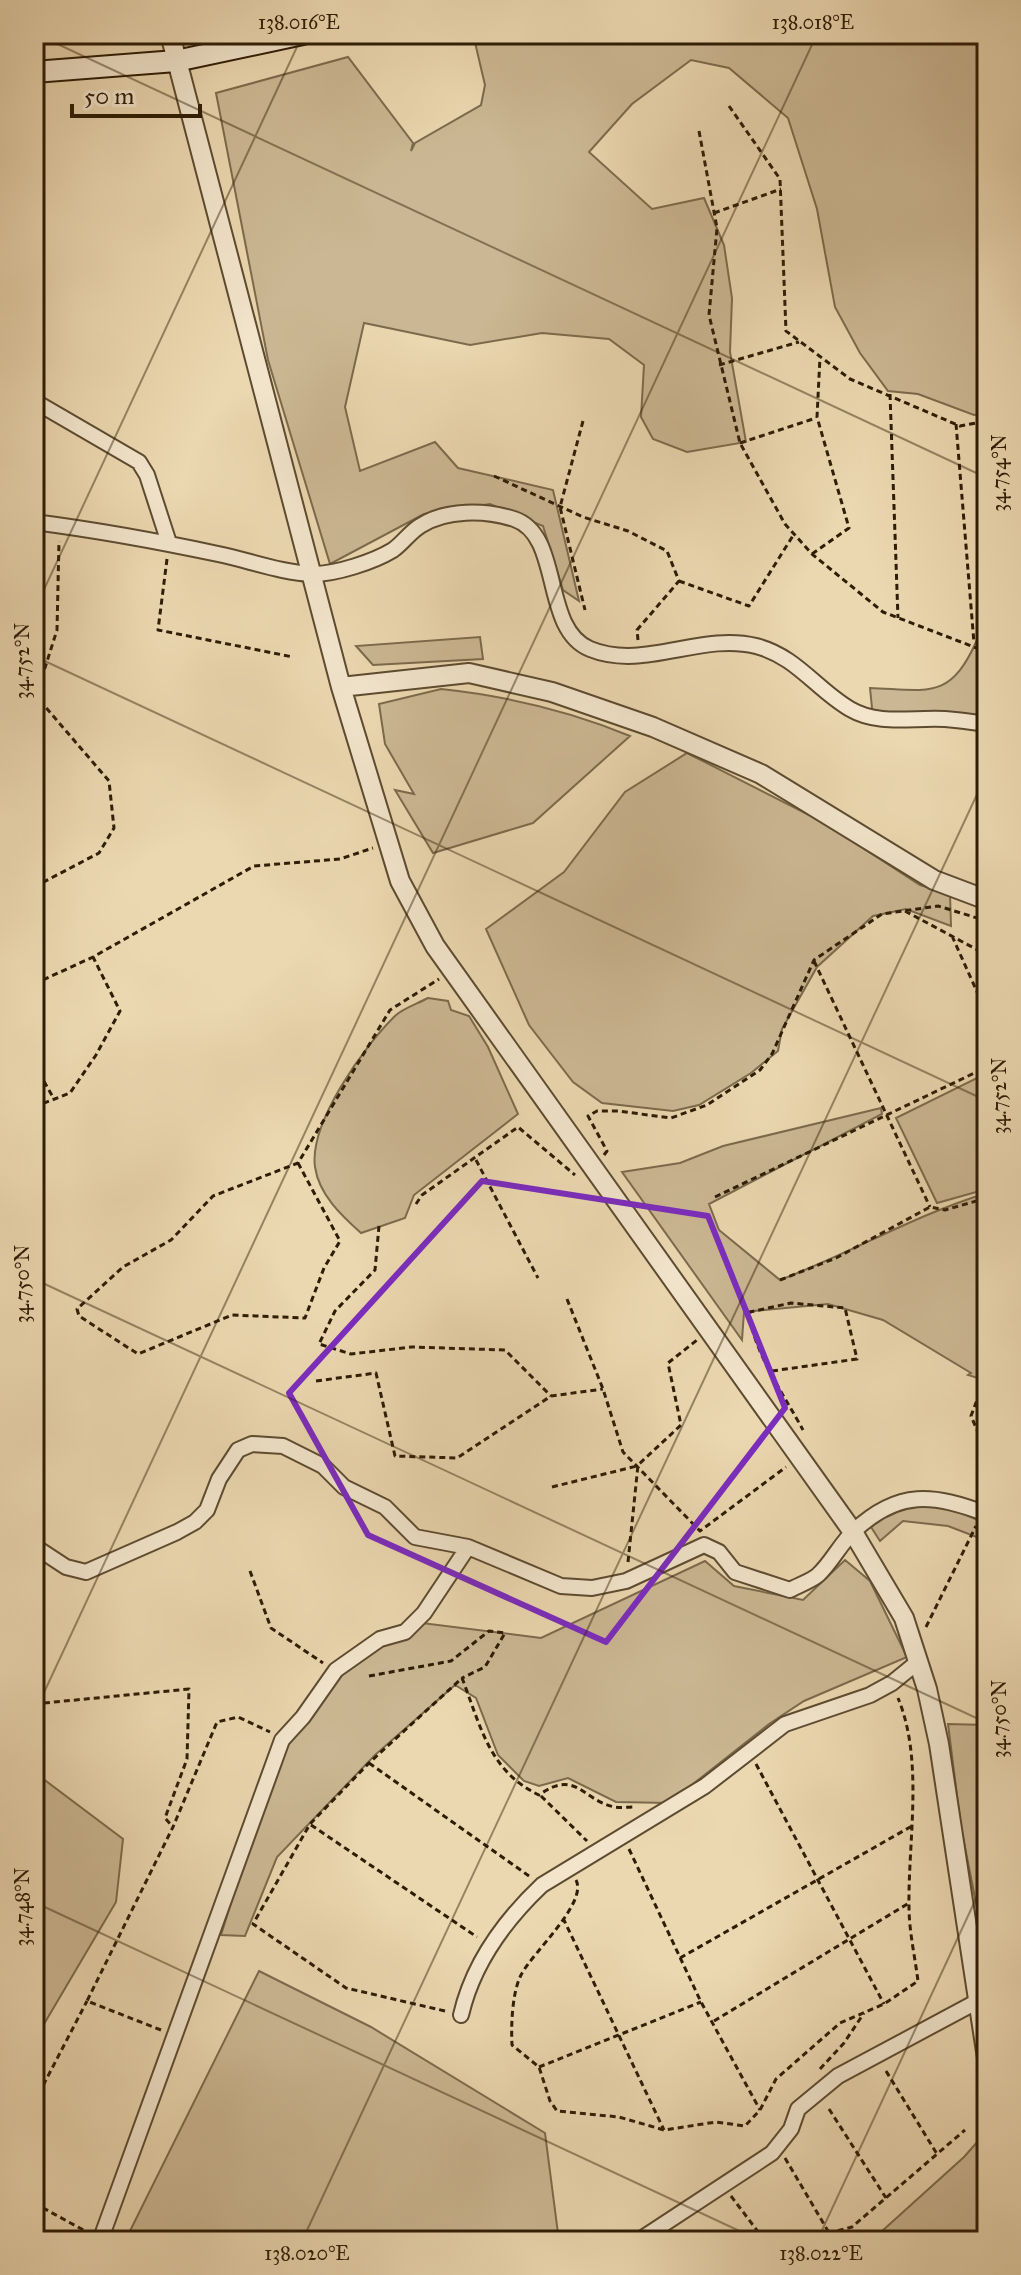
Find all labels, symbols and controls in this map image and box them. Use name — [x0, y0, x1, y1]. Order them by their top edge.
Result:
text: 138.016°E — [258, 10, 340, 34]
text: 138.018°E — [772, 10, 854, 34]
scale bar — [72, 68, 200, 118]
text: 50 m — [84, 81, 134, 111]
text: 34.754°N — [987, 434, 1011, 512]
text: 34.752°N — [10, 623, 34, 699]
text: 34.752°N — [987, 1058, 1011, 1134]
text: 34.750°N — [10, 1245, 34, 1323]
text: 34.750°N — [987, 1680, 1011, 1758]
text: 34.748°N — [10, 1868, 34, 1946]
text: 138.020°E — [264, 2241, 350, 2265]
text: 138.022°E — [779, 2241, 863, 2265]

